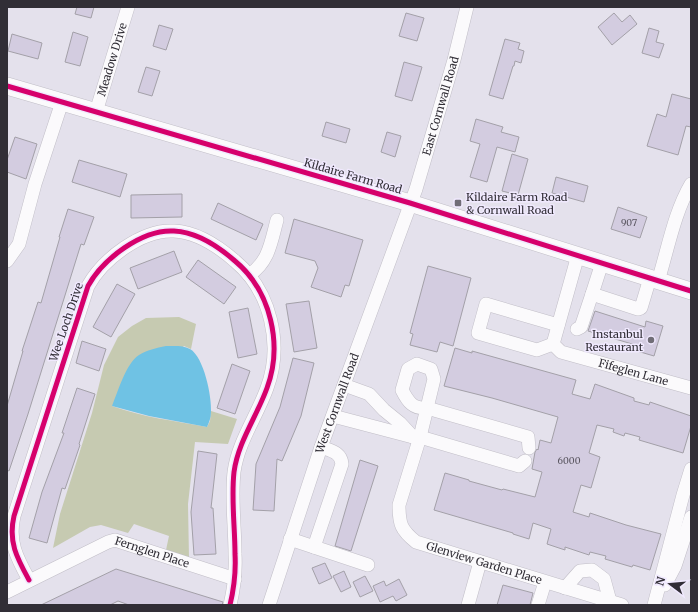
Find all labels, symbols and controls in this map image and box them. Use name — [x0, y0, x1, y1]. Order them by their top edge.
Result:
street label: Meadow Drive — [94, 21, 130, 98]
street label: East Cornwall Road — [419, 55, 462, 157]
street label: Kildaire Farm Road — [302, 155, 404, 197]
place label: Kildaire Farm Road & Cornwall Road — [466, 190, 568, 217]
marker: Kildaire Farm Road & Cornwall Road — [453, 198, 463, 208]
house number: 907 — [621, 217, 637, 228]
street label: Wee Loch Drive — [46, 281, 86, 364]
place label: Instanbul Restaurant — [585, 327, 644, 354]
marker: Instanbul Restaurant — [646, 335, 656, 345]
street label: West Cornwall Road — [312, 351, 362, 456]
street label: Fifeglen Lane — [597, 356, 670, 388]
house number: 6000 — [558, 455, 581, 466]
street label: Fernglen Place — [113, 533, 191, 571]
street label: Glenview Garden Place — [425, 539, 544, 587]
north arrow — [650, 564, 690, 604]
text: N — [652, 575, 668, 587]

